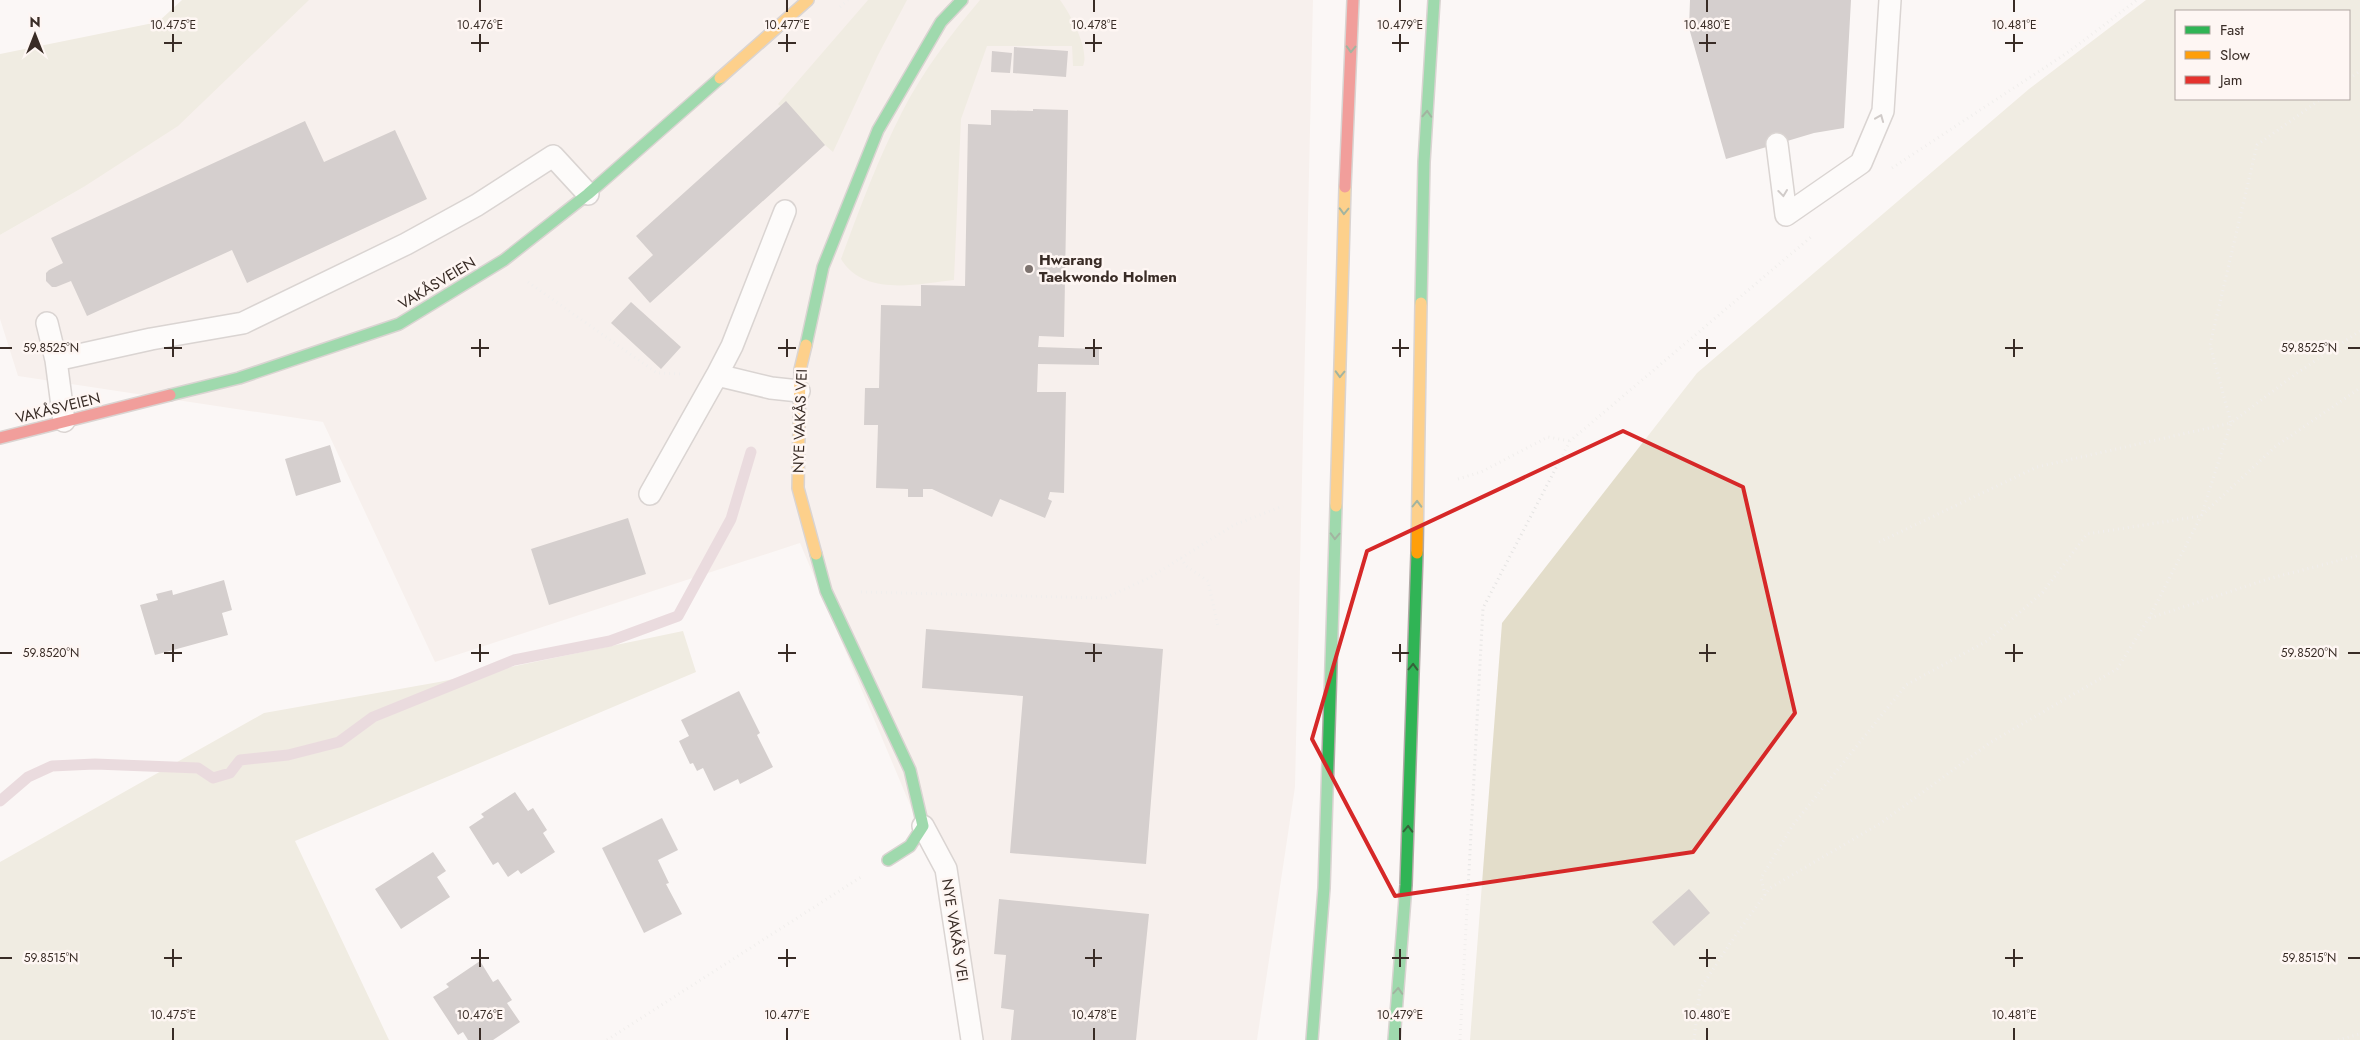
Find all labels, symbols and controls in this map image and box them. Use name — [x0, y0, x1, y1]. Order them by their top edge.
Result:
north arrow — [10, 10, 60, 60]
legend — [2175, 10, 2350, 100]
text: N — [29, 12, 41, 32]
text: 10.475°E — [150, 16, 196, 34]
text: 10.476°E — [457, 16, 503, 34]
text: 10.477°E — [764, 16, 810, 34]
text: 10.478°E — [1071, 16, 1117, 34]
text: 10.479°E — [1377, 16, 1423, 34]
text: 10.480°E — [1684, 16, 1730, 34]
text: 10.481°E — [1991, 16, 2037, 34]
text: Fast — [2220, 19, 2244, 41]
text: Slow — [2220, 44, 2251, 66]
one-way arrow — [1345, 45, 1356, 53]
text: Jam — [2218, 69, 2243, 91]
one-way arrow — [1422, 110, 1433, 118]
one-way arrow — [1874, 114, 1884, 123]
one-way arrow — [1777, 189, 1788, 197]
one-way arrow — [1339, 207, 1350, 215]
place label: Hwarang Taekwondo Holmen — [1039, 249, 1177, 288]
street label: VAKÅSVEIEN — [394, 251, 480, 315]
marker: Hwarang Taekwondo Holmen — [1023, 263, 1035, 275]
text: 59.8525°N — [23, 339, 79, 357]
text: 59.8525°N — [2281, 339, 2337, 357]
street label: NYE VAKÅS VEI — [787, 369, 813, 473]
one-way arrow — [1334, 370, 1345, 378]
street label: VAKÅSVEIEN — [13, 387, 103, 429]
one-way arrow — [1412, 500, 1422, 508]
one-way arrow — [1329, 532, 1340, 540]
text: 59.8520°N — [23, 644, 79, 662]
text: 59.8520°N — [2281, 644, 2337, 662]
one-way arrow — [1408, 663, 1419, 671]
one-way arrow — [1403, 825, 1413, 833]
street label: NYE VAKÅS VEI — [936, 877, 974, 983]
text: 59.8515°N — [24, 949, 78, 967]
text: 59.8515°N — [2282, 949, 2336, 967]
one-way arrow — [1392, 987, 1403, 995]
text: 10.475°E — [150, 1006, 196, 1024]
text: 10.476°E — [457, 1006, 503, 1024]
text: 10.477°E — [764, 1006, 810, 1024]
text: 10.478°E — [1071, 1006, 1117, 1024]
text: 10.479°E — [1377, 1006, 1423, 1024]
text: 10.480°E — [1684, 1006, 1730, 1024]
text: 10.481°E — [1991, 1006, 2037, 1024]

